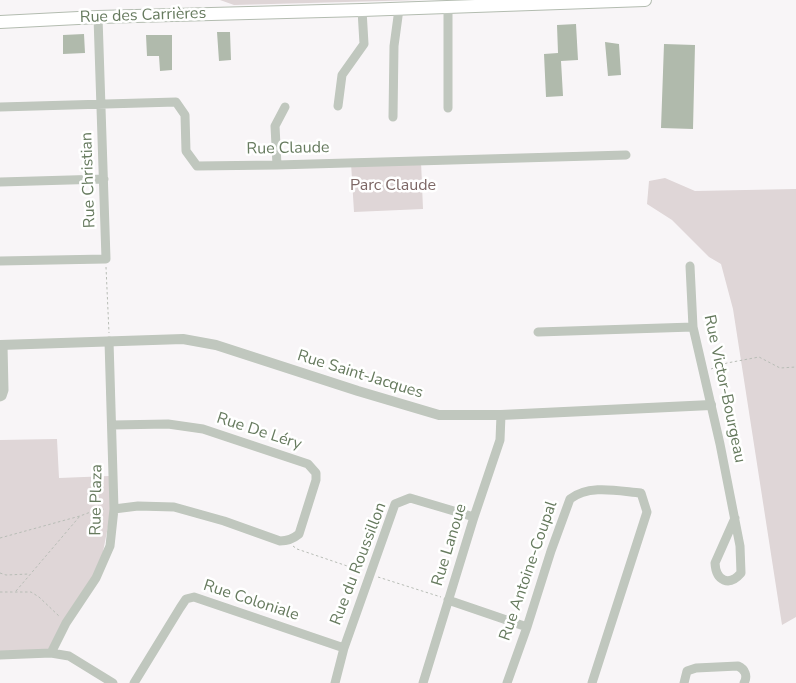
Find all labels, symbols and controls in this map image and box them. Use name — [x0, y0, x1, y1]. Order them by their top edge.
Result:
street label: Rue des Carrières — [79, 4, 207, 28]
street label: Rue Christian — [78, 132, 100, 228]
street label: Rue Claude — [246, 139, 330, 159]
park label: Parc Claude — [350, 176, 436, 196]
street label: Rue Victor-Bourgeau — [699, 313, 749, 465]
street label: Rue Saint-Jacques — [295, 347, 425, 403]
street label: Rue De Léry — [214, 409, 304, 455]
street label: Rue Plaza — [87, 464, 107, 536]
street label: Rue Antoine-Coupal — [496, 499, 562, 643]
street label: Rue du Roussillon — [327, 500, 391, 628]
street label: Rue Lanoue — [428, 502, 472, 588]
street label: Rue Coloniale — [201, 577, 301, 625]

